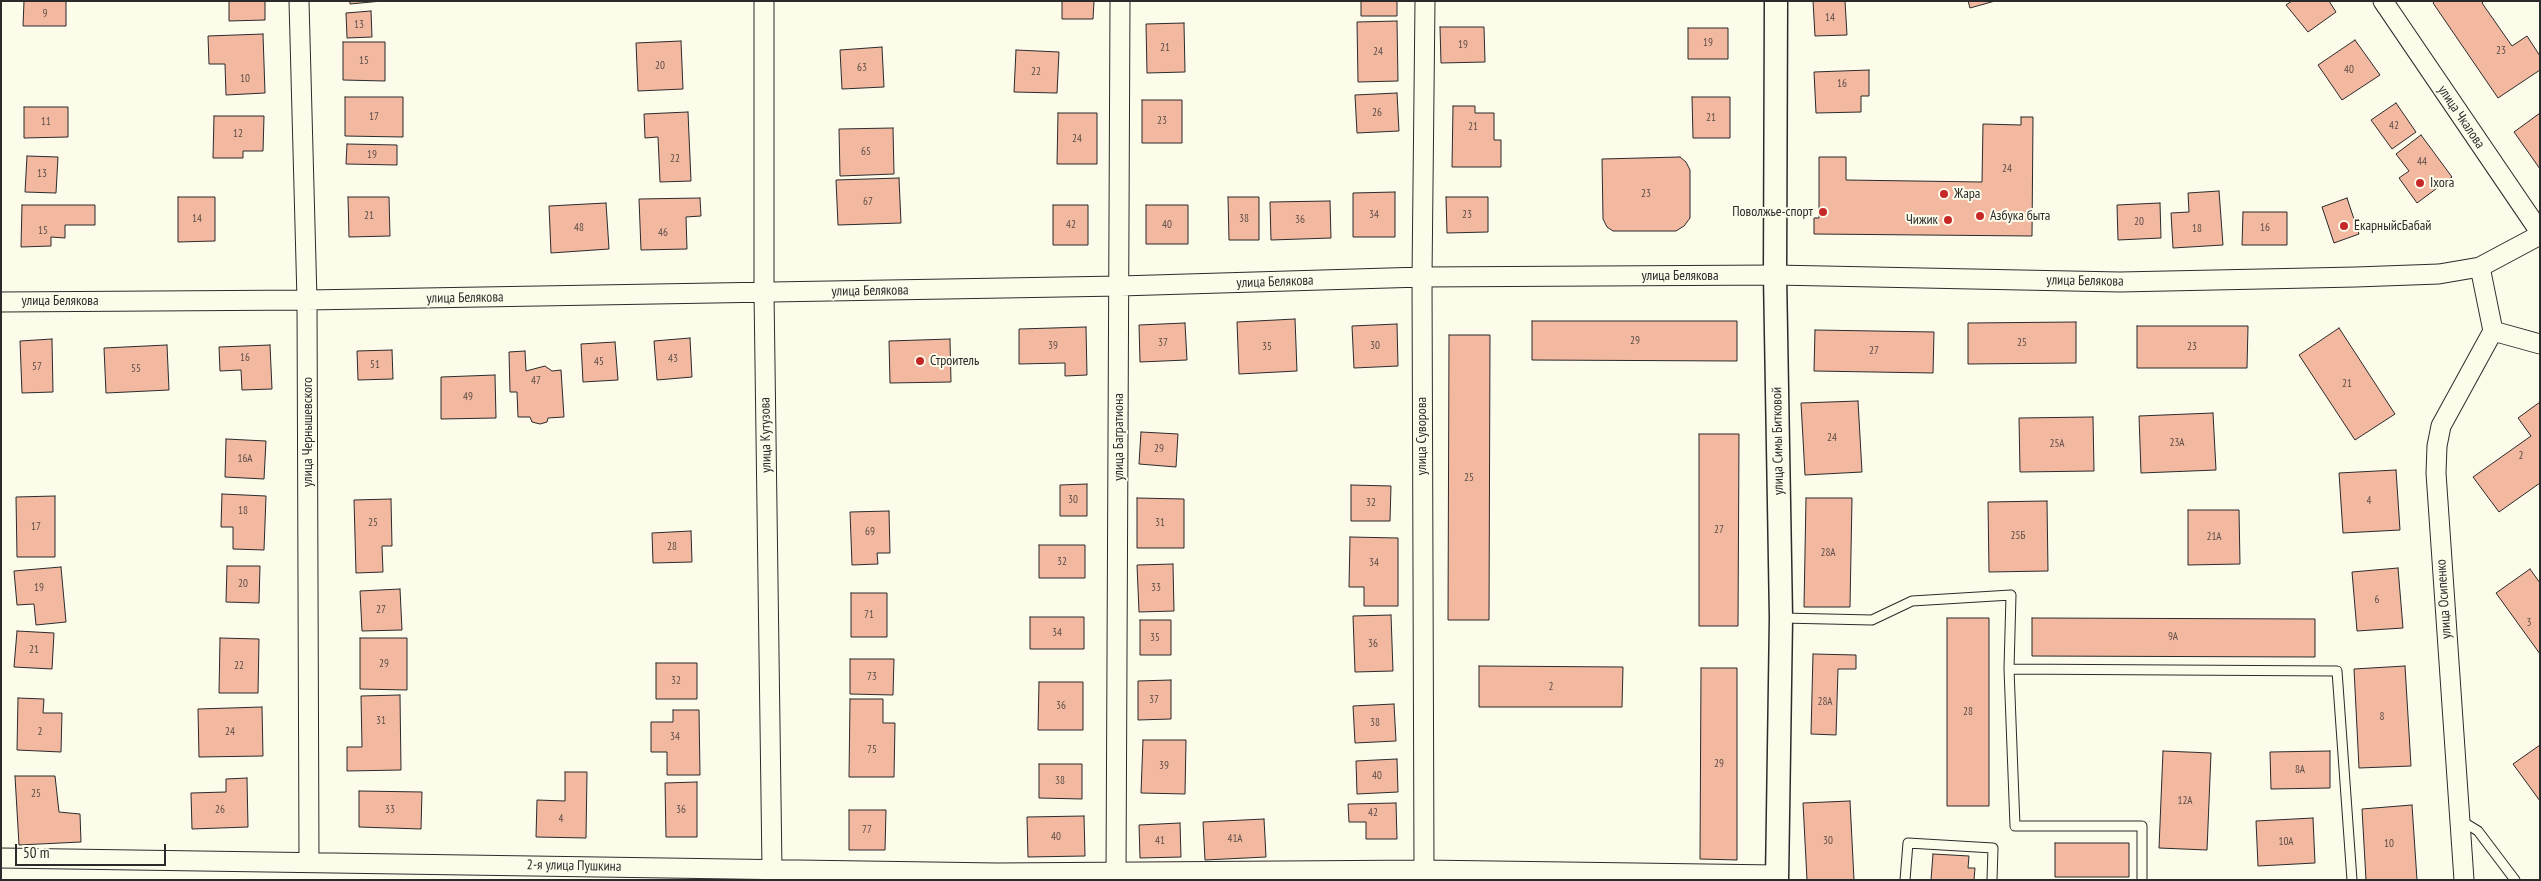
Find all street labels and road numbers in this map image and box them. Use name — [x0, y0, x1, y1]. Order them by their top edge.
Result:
street label: улица Чкалова — [2434, 82, 2488, 152]
street label: улица Белякова — [1641, 268, 1719, 284]
street label: улица Белякова — [1236, 272, 1314, 292]
street label: улица Белякова — [2046, 272, 2124, 290]
street label: улица Белякова — [831, 282, 909, 300]
street label: улица Белякова — [426, 289, 504, 307]
street label: улица Белякова — [21, 293, 99, 309]
street label: улица Чернышевского — [300, 377, 316, 487]
street label: улица Симы Битковой — [1769, 387, 1787, 495]
street label: улица Багратиона — [1111, 393, 1127, 481]
street label: улица Кутузова — [757, 397, 775, 473]
street label: улица Суворова — [1414, 397, 1430, 475]
street label: улица Осипенко — [2433, 559, 2455, 639]
street label: 2-я улица Пушкина — [527, 857, 621, 875]

